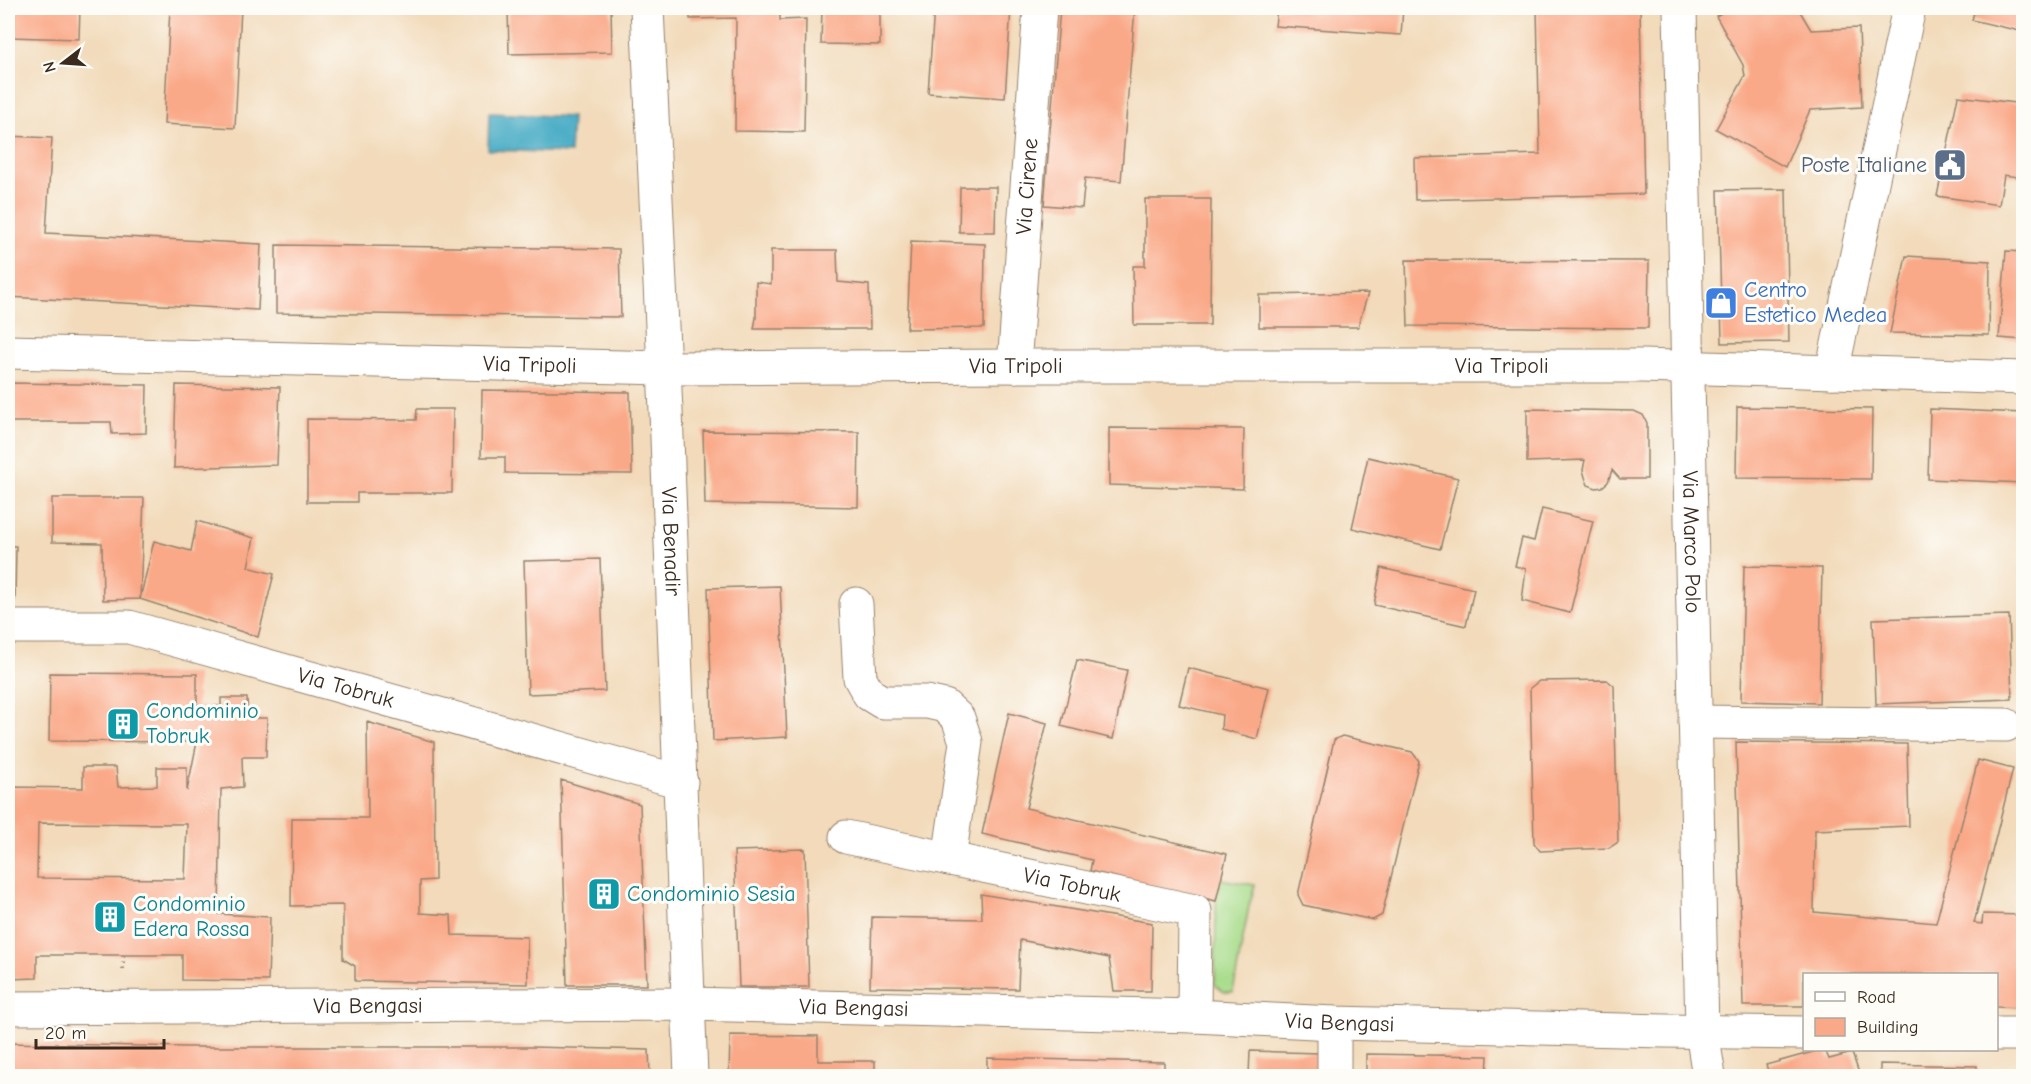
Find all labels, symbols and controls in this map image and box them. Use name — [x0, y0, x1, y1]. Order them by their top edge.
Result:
north arrow — [33, 33, 93, 93]
text: N — [39, 59, 60, 75]
street label: Via Cirene — [1011, 137, 1044, 236]
public building icon: Poste Italiane — [1932, 147, 1968, 183]
place label: Poste Italiane — [1801, 152, 1927, 178]
place label: Centro Estetico Medea — [1744, 277, 1887, 328]
shop icon: Centro Estetico Medea — [1703, 285, 1739, 321]
street label: Via Tripoli — [483, 351, 577, 379]
street label: Via Tripoli — [969, 353, 1063, 379]
street label: Via Tripoli — [1455, 353, 1549, 379]
street label: Via Marco Polo — [1677, 470, 1706, 613]
street label: Via Benadir — [656, 486, 686, 597]
street label: Via Tobruk — [294, 662, 397, 714]
place label: Condominio Tobruk — [146, 698, 259, 749]
building icon: Condominio Tobruk — [105, 706, 141, 742]
street label: Via Tobruk — [1021, 862, 1123, 908]
building icon: Condominio Sesia — [586, 876, 622, 912]
place label: Condominio Sesia — [627, 881, 796, 907]
place label: Condominio Edera Rossa — [133, 891, 250, 942]
building icon: Condominio Edera Rossa — [92, 899, 128, 935]
legend — [1803, 973, 1998, 1051]
text: Road — [1857, 987, 1896, 1008]
street label: Via Bengasi — [313, 993, 423, 1019]
street label: Via Bengasi — [799, 994, 909, 1022]
street label: Via Bengasi — [1284, 1008, 1395, 1037]
scale bar — [36, 1012, 164, 1050]
text: Building — [1857, 1017, 1919, 1038]
text: 20 m — [45, 1023, 86, 1044]

